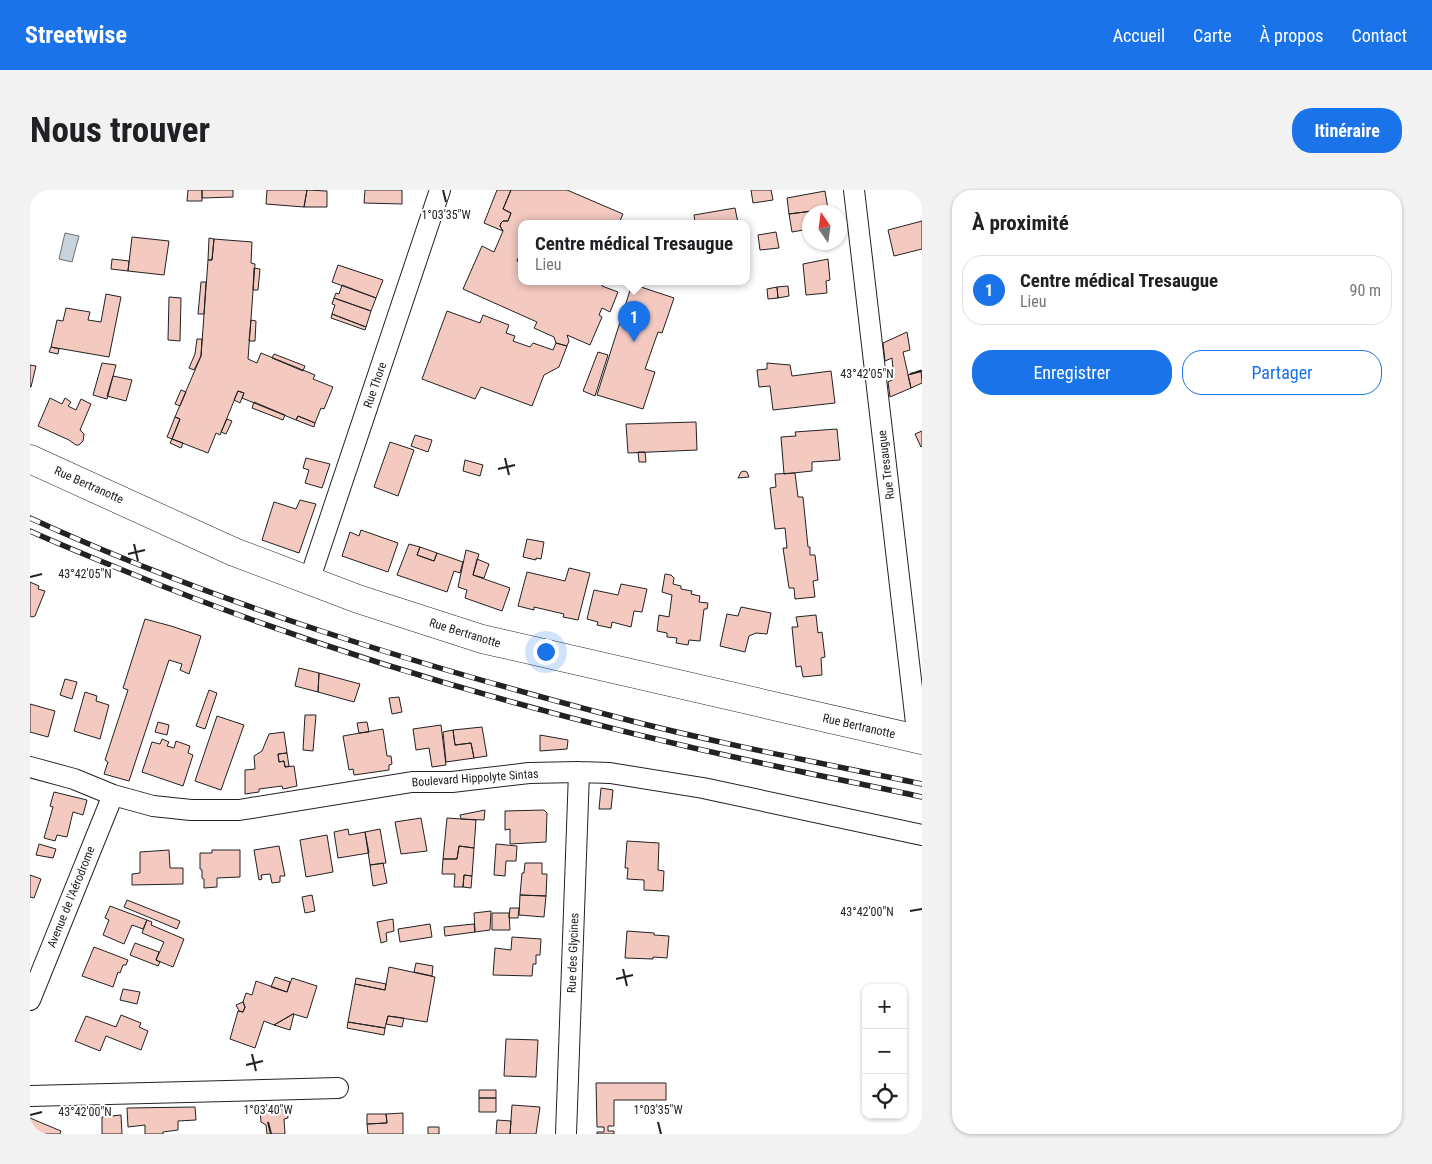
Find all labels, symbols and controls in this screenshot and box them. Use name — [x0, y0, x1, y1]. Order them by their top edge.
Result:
text: Streetwise — [25, 21, 127, 49]
text: Accueil — [1113, 25, 1165, 46]
text: Carte — [1193, 25, 1232, 46]
text: À propos — [1260, 25, 1323, 46]
text: Contact — [1351, 25, 1407, 46]
button: Itinéraire — [1292, 108, 1402, 153]
text: Nous trouver — [30, 110, 210, 151]
north arrow — [802, 205, 847, 250]
text: 1°03'35"W — [421, 208, 471, 222]
text: À proximité — [972, 211, 1069, 235]
popup — [518, 220, 750, 285]
text: Centre médical Tresaugue — [535, 232, 733, 255]
text: Lieu — [535, 255, 561, 274]
text: Centre médical Tresaugue — [1020, 269, 1218, 292]
text: 1 — [985, 281, 993, 300]
text: 90 m — [1349, 281, 1381, 300]
text: Lieu — [1020, 292, 1047, 311]
pin: 1 — [618, 301, 650, 342]
button: Enregistrer — [972, 350, 1172, 395]
button: Partager — [1182, 350, 1382, 395]
street label: Rue Thore — [361, 360, 389, 410]
text: 43°42'05"N — [840, 367, 894, 381]
street label: Rue Tresaugue — [875, 429, 897, 500]
street label: Rue Bertranotte — [52, 464, 126, 507]
text: 43°42'05"N — [58, 567, 112, 581]
street label: Rue Bertranotte — [428, 615, 503, 651]
your location — [533, 639, 559, 665]
street label: Rue Bertranotte — [821, 711, 897, 741]
street label: Boulevard Hippolyte Sintas — [411, 767, 539, 789]
street label: Avenue de l'Aérodrome — [44, 844, 98, 950]
text: 43°42'00"N — [840, 905, 894, 919]
street label: Rue des Glycines — [565, 913, 581, 993]
map controls — [862, 984, 907, 1119]
button: + — [862, 984, 907, 1029]
button: − — [862, 1029, 907, 1074]
button: locate — [862, 1074, 907, 1119]
text: 1°03'40"W — [243, 1103, 293, 1117]
text: 1°03'35"W — [633, 1103, 683, 1117]
text: 43°42'00"N — [58, 1105, 112, 1119]

